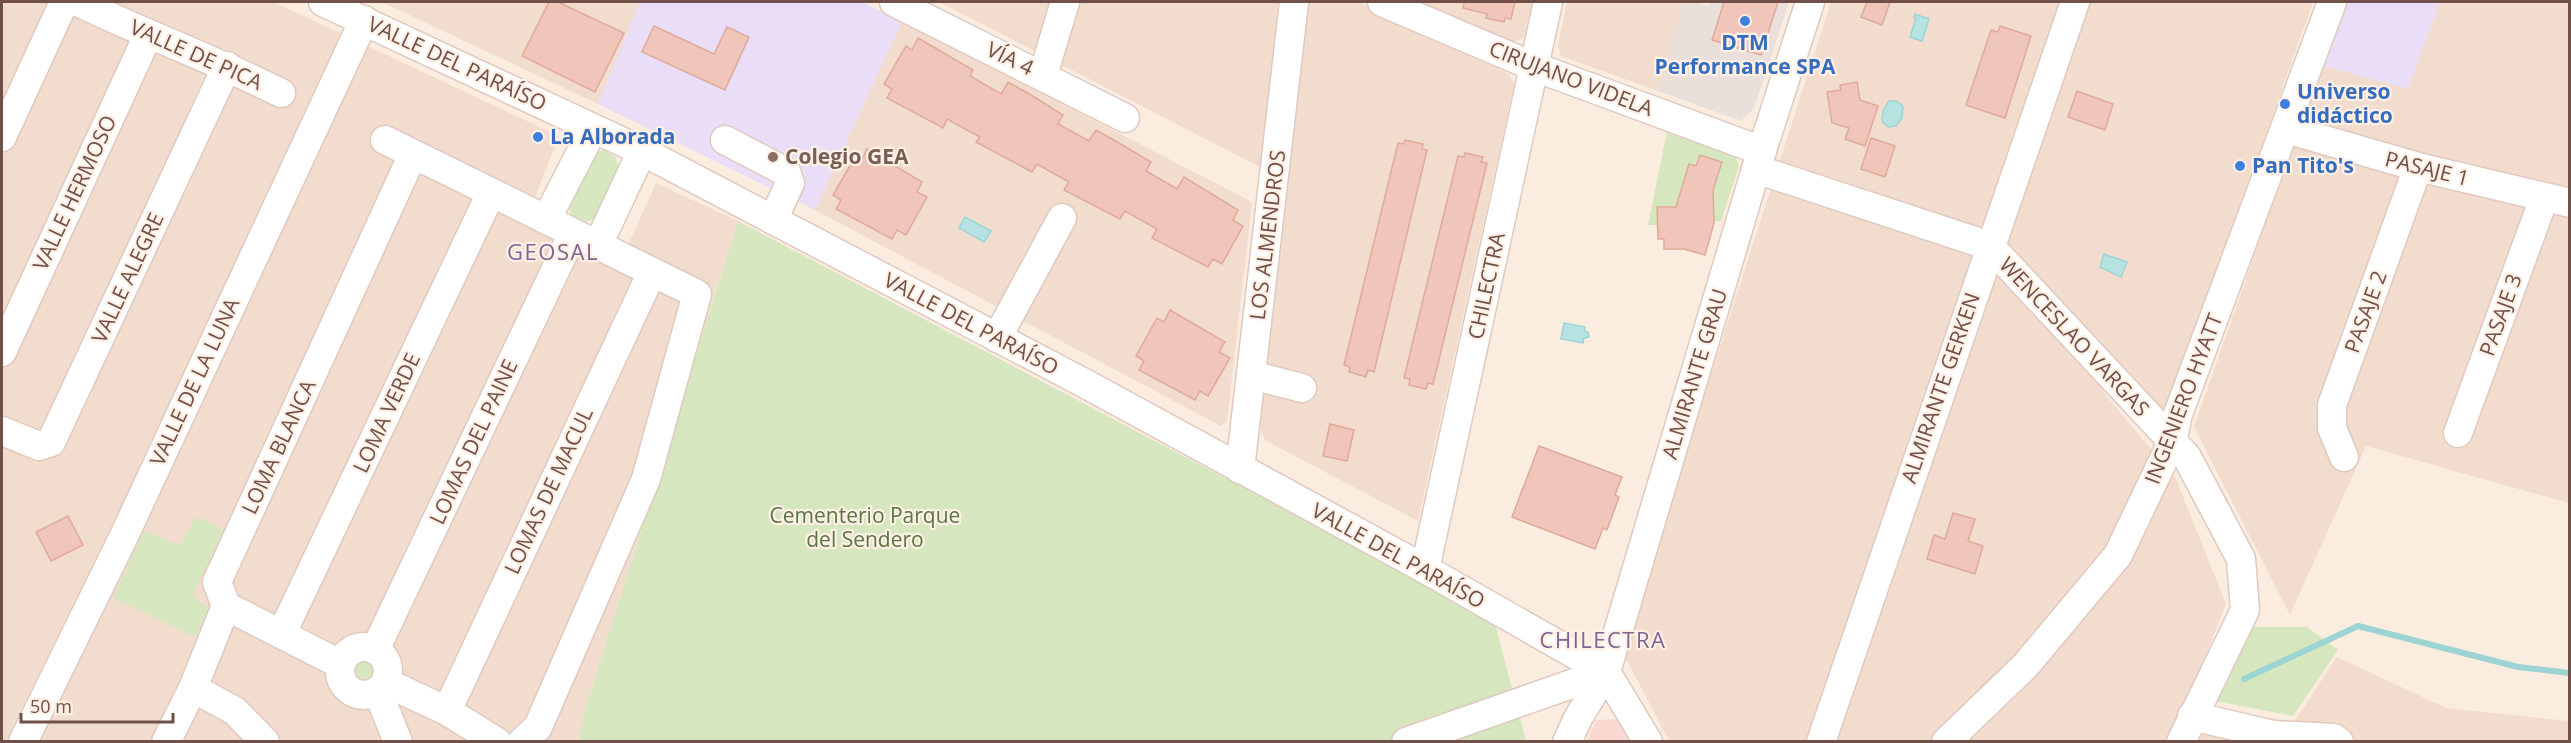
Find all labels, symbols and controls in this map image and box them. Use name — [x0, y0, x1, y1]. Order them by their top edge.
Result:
street label: VALLE DEL PARAÍSO — [364, 9, 551, 117]
street label: VALLE DE PICA — [126, 12, 268, 96]
marker: DTM Performance SPA — [1738, 14, 1752, 28]
place label: DTM Performance SPA — [1655, 28, 1836, 80]
street label: CIRUJANO VIDELA — [1485, 34, 1658, 122]
street label: VÍA 4 — [982, 35, 1039, 81]
place label: Universo didáctico — [2297, 77, 2393, 129]
marker: Universo didáctico — [2278, 97, 2292, 111]
street label: VALLE HERMOSO — [26, 111, 122, 275]
place label: La Alborada — [550, 122, 675, 150]
marker: La Alborada — [531, 130, 545, 144]
place label: Colegio GEA — [785, 142, 909, 170]
street label: PASAJE 1 — [2382, 144, 2472, 192]
street label: LOS ALMENDROS — [1243, 148, 1291, 321]
marker: Colegio GEA — [766, 150, 780, 164]
place label: Pan Tito's — [2252, 151, 2354, 179]
marker: Pan Tito's — [2233, 159, 2247, 173]
street label: VALLE ALEGRE — [85, 208, 170, 347]
street label: CHILECTRA — [1461, 229, 1511, 342]
district label: GEOSAL — [507, 236, 599, 266]
street label: WENCESLAO VARGAS — [1994, 251, 2156, 422]
street label: VALLE DEL PARAÍSO — [879, 265, 1064, 381]
street label: PASAJE 2 — [2337, 267, 2393, 357]
street label: PASAJE 3 — [2472, 270, 2528, 360]
street label: ALMIRANTE GRAU — [1655, 285, 1733, 462]
street label: ALMIRANTE GERKEN — [1894, 289, 1986, 487]
street label: VALLE DE LA LUNA — [143, 292, 246, 470]
street label: INGENIERO HYATT — [2138, 309, 2229, 488]
street label: LOMA VERDE — [346, 348, 426, 477]
street label: LOMAS DEL PAINE — [423, 355, 524, 529]
street label: LOMA BLANCA — [235, 374, 322, 518]
street label: LOMAS DE MACUL — [497, 403, 599, 578]
street label: VALLE DEL PARAÍSO — [1307, 496, 1490, 614]
park label: Cementerio Parque del Sendero — [770, 501, 960, 553]
district label: CHILECTRA — [1540, 624, 1666, 654]
scale bar — [21, 686, 172, 724]
text: 50 m — [30, 694, 72, 718]

